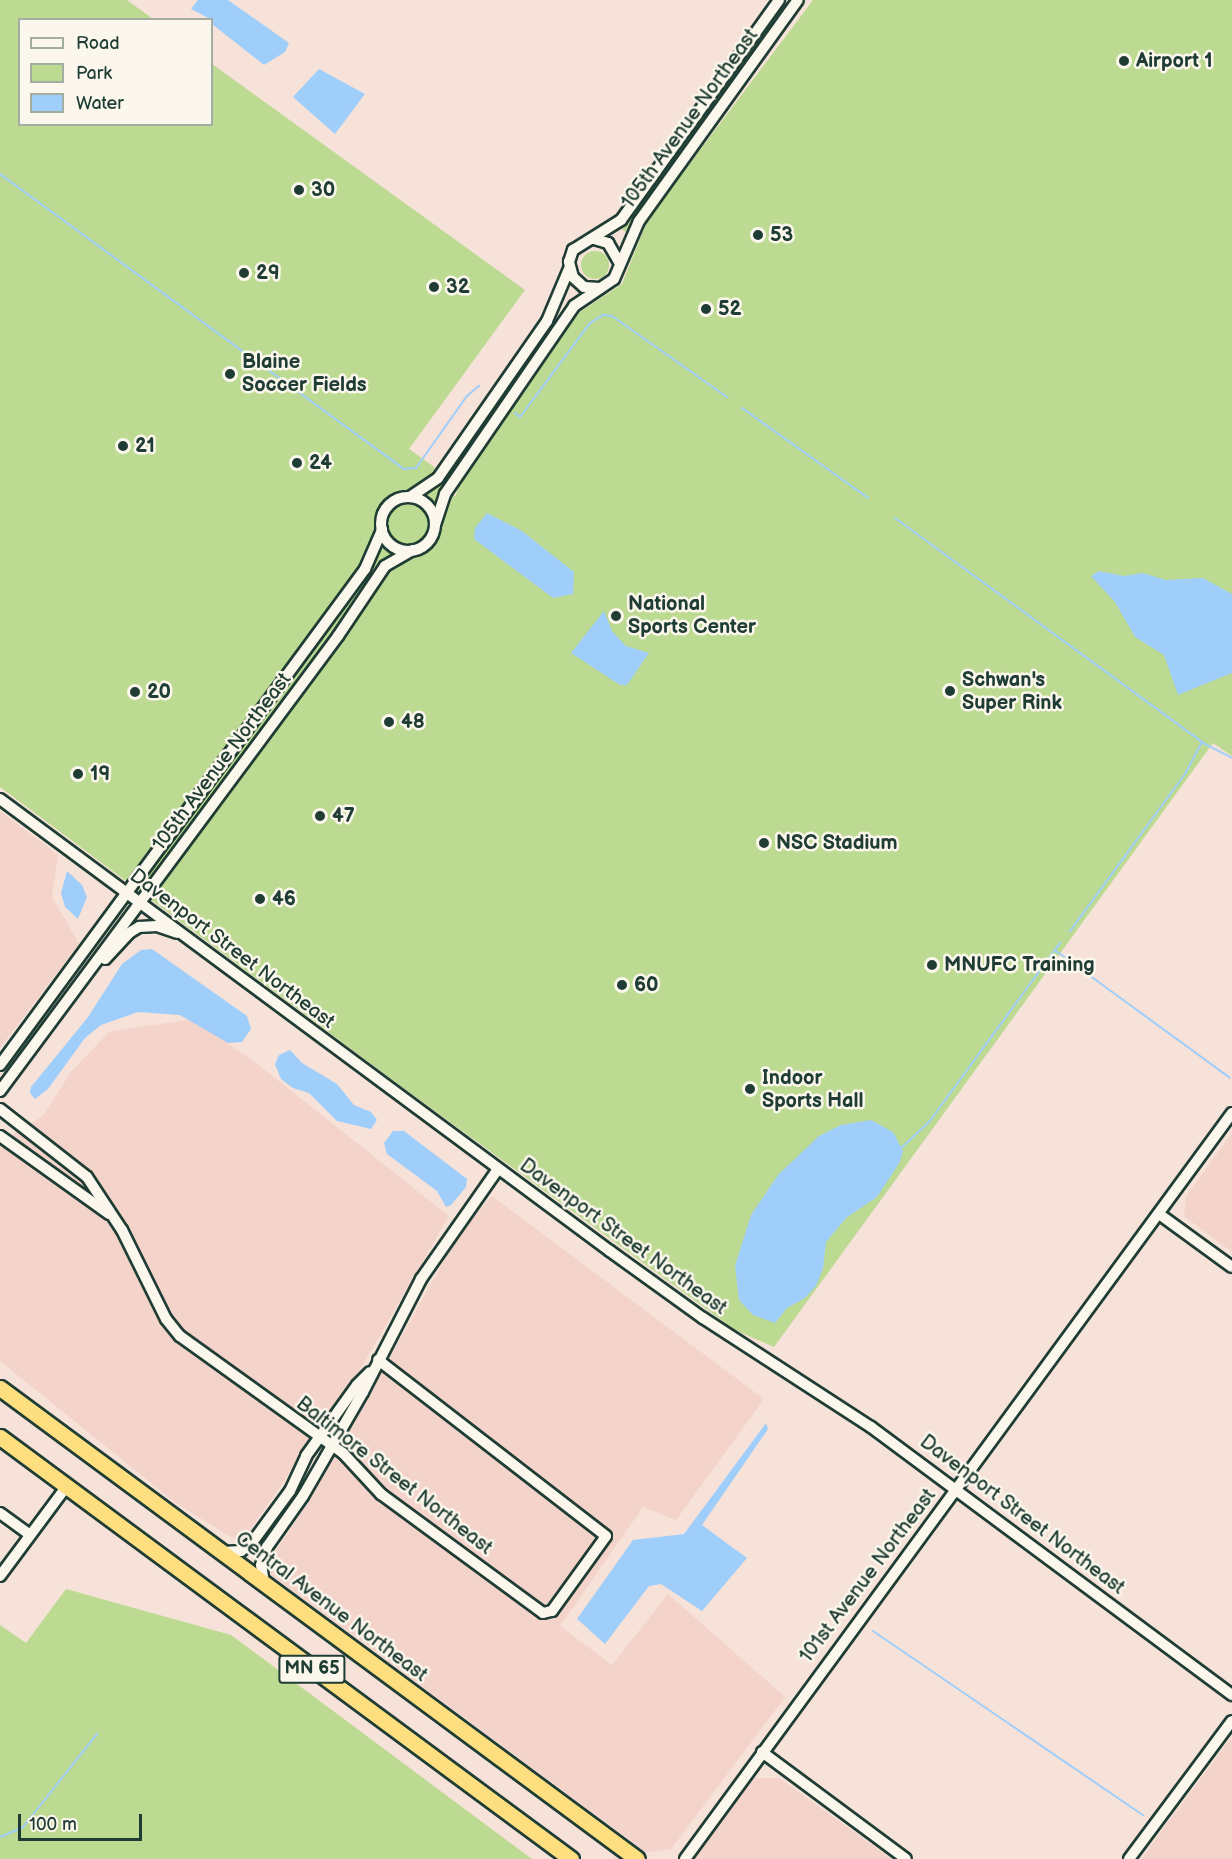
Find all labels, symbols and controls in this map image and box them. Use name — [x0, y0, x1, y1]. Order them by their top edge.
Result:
legend — [18, 18, 213, 126]
street label: 105th Avenue Northeast — [617, 24, 763, 214]
text: Road — [76, 33, 120, 54]
place label: Airport 1 — [1136, 49, 1213, 73]
marker: Airport 1 — [1117, 54, 1131, 68]
text: Park — [76, 63, 112, 84]
text: Water — [76, 93, 124, 114]
place label: 30 — [311, 178, 335, 202]
marker: 30 — [292, 183, 306, 197]
place label: 53 — [770, 223, 793, 247]
marker: 53 — [751, 228, 765, 242]
place label: 29 — [256, 261, 280, 285]
marker: 29 — [237, 266, 251, 280]
place label: 32 — [446, 275, 470, 299]
marker: 32 — [427, 280, 441, 294]
place label: 52 — [718, 297, 742, 321]
marker: 52 — [699, 302, 713, 316]
place label: Blaine Soccer Fields — [242, 350, 367, 397]
marker: Blaine Soccer Fields — [223, 367, 237, 381]
place label: 21 — [135, 434, 155, 458]
marker: 21 — [116, 439, 130, 453]
place label: 24 — [309, 451, 332, 475]
marker: 24 — [290, 456, 304, 470]
place label: National Sports Center — [628, 592, 756, 639]
marker: National Sports Center — [609, 609, 623, 623]
street label: 105th Avenue Northeast — [147, 668, 297, 856]
place label: Schwan's Super Rink — [962, 668, 1062, 715]
place label: 20 — [147, 680, 171, 704]
marker: Schwan's Super Rink — [943, 684, 957, 698]
marker: 20 — [128, 685, 142, 699]
place label: 48 — [401, 710, 425, 734]
marker: 48 — [382, 715, 396, 729]
place label: 19 — [90, 762, 110, 786]
marker: 19 — [71, 767, 85, 781]
place label: 47 — [332, 804, 355, 828]
marker: 47 — [313, 809, 327, 823]
place label: NSC Stadium — [776, 831, 898, 855]
marker: NSC Stadium — [757, 836, 771, 850]
street label: Davenport Street Northeast — [125, 864, 339, 1034]
place label: 46 — [272, 887, 296, 911]
marker: 46 — [253, 892, 267, 906]
place label: MNUFC Training — [944, 953, 1095, 977]
marker: MNUFC Training — [925, 958, 939, 972]
place label: 60 — [634, 973, 659, 997]
marker: 60 — [615, 978, 629, 992]
place label: Indoor Sports Hall — [762, 1066, 864, 1113]
marker: Indoor Sports Hall — [743, 1082, 757, 1096]
street label: Davenport Street Northeast — [515, 1154, 731, 1320]
street label: Baltimore Street Northeast — [291, 1392, 497, 1560]
street label: Davenport Street Northeast — [915, 1430, 1129, 1600]
street label: 101st Avenue Northeast — [795, 1484, 941, 1668]
street label: Central Avenue Northeast — [230, 1527, 432, 1687]
road number: MN 65 — [278, 1654, 346, 1684]
scale bar — [21, 1802, 146, 1840]
text: 100 m — [29, 1814, 77, 1835]

